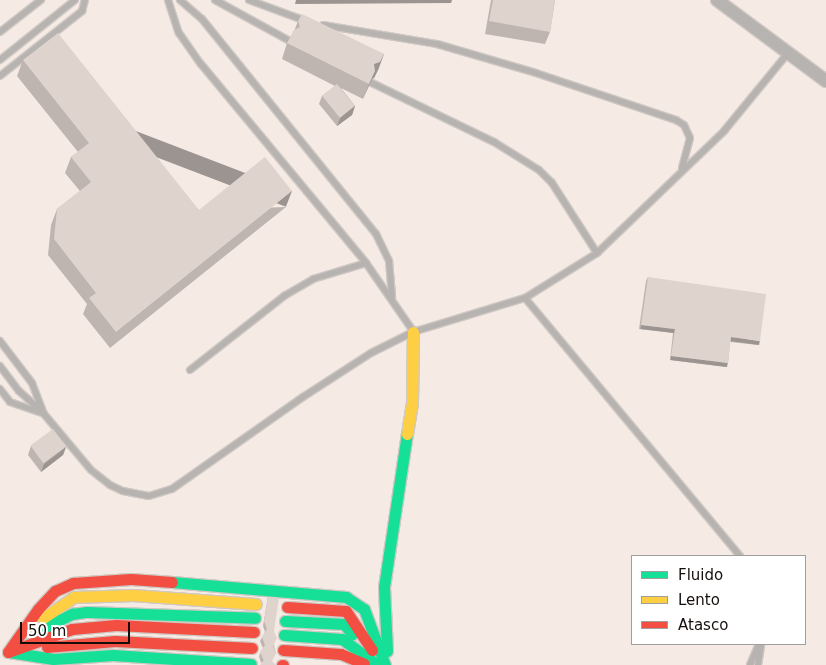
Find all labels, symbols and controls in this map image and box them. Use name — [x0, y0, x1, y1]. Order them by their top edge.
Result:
legend — [631, 555, 806, 645]
text: Fluido — [678, 566, 723, 584]
text: Lento — [678, 591, 720, 609]
scale bar — [22, 612, 132, 644]
text: Atasco — [678, 616, 728, 634]
text: 50 m — [28, 622, 66, 640]

